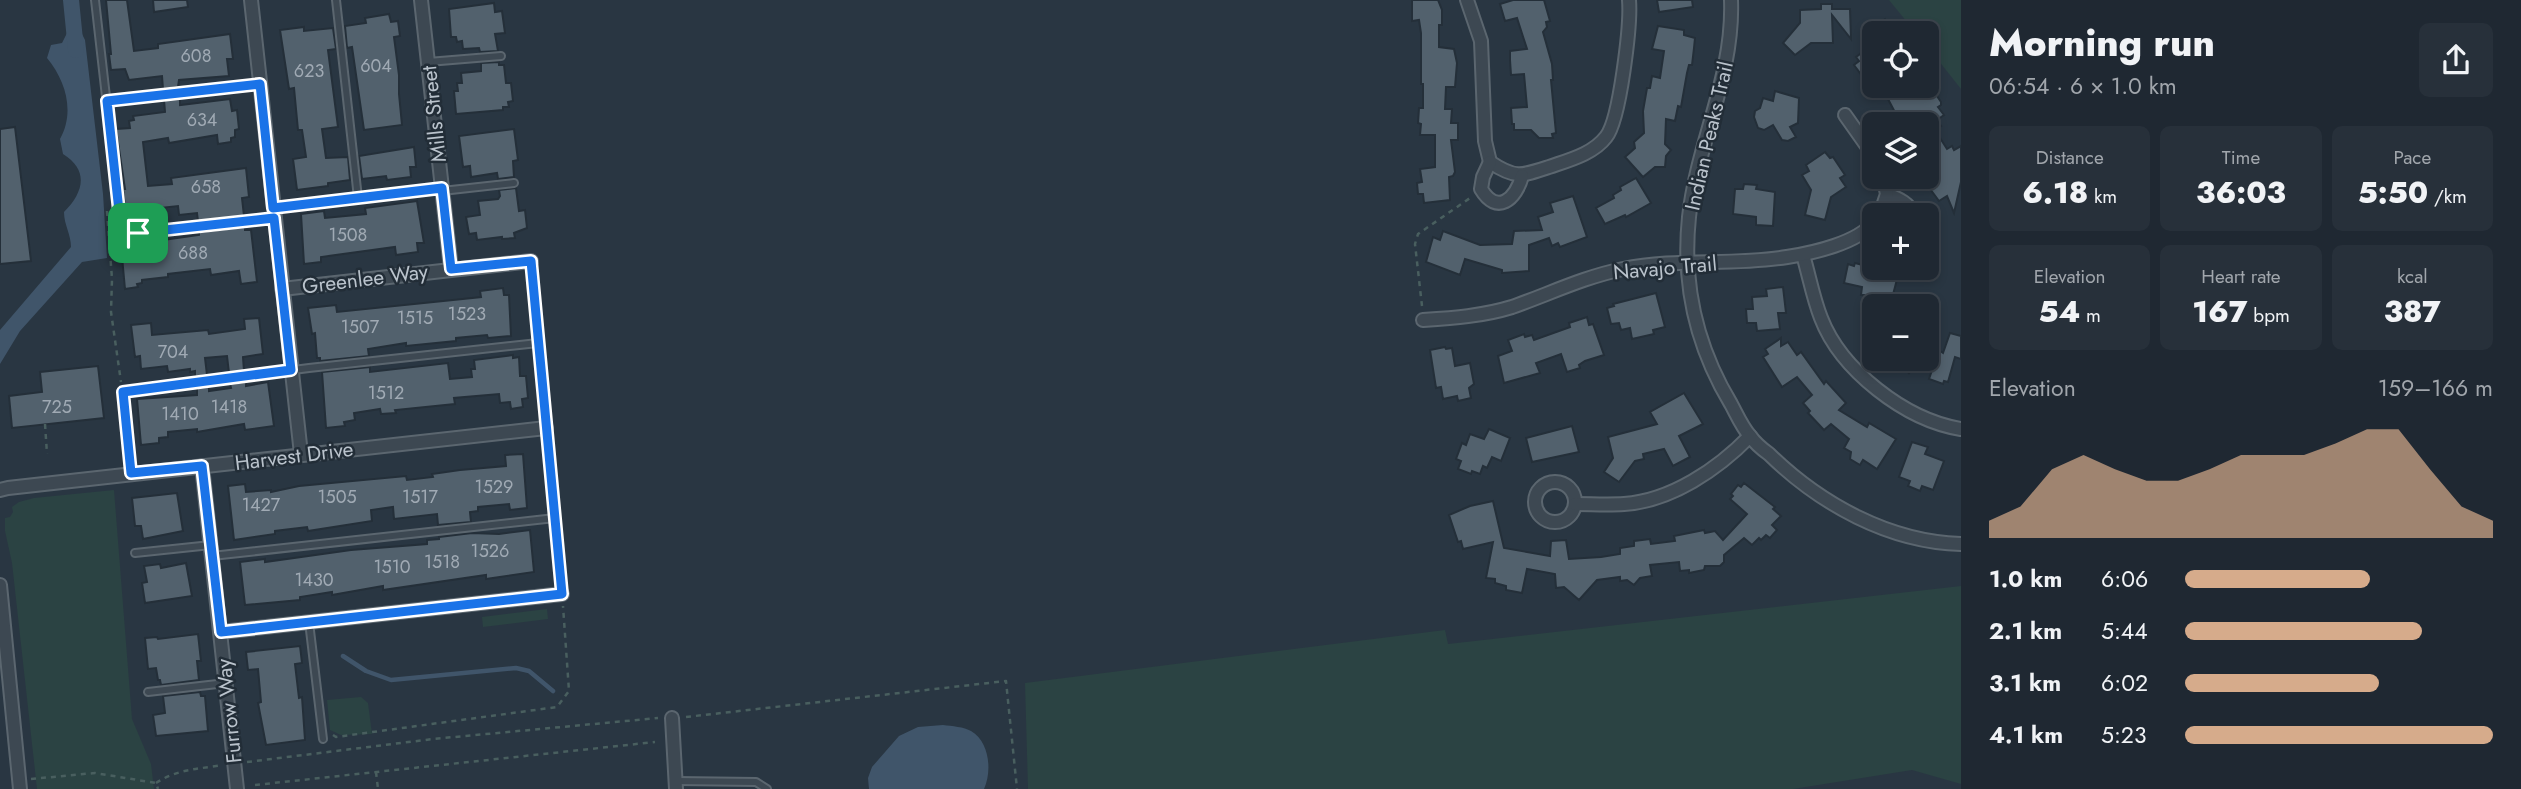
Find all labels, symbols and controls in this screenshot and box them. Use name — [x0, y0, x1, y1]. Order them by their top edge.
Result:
text: Morning run — [1989, 15, 2215, 70]
map controls — [1862, 21, 1939, 371]
button: locate — [1862, 21, 1939, 98]
button: share — [2419, 23, 2493, 97]
house number: 608 — [181, 43, 212, 69]
house number: 604 — [360, 53, 392, 79]
house number: 623 — [294, 58, 324, 84]
street label: Indian Peaks Trail — [1677, 58, 1741, 214]
street label: Mills Street — [414, 64, 454, 164]
text: 06:54 · 6 × 1.0 km — [1989, 69, 2177, 103]
house number: 634 — [187, 107, 217, 133]
button: layers — [1862, 112, 1939, 189]
text: Distance — [2036, 144, 2104, 171]
text: Time — [2222, 144, 2260, 171]
text: Pace — [2393, 144, 2431, 171]
text: 6.18 — [2022, 171, 2088, 214]
text: 36:03 — [2196, 171, 2286, 214]
text: 5:50 — [2358, 171, 2428, 214]
house number: 658 — [191, 174, 221, 200]
text: km — [2088, 183, 2117, 210]
text: /km — [2428, 183, 2467, 210]
pin — [108, 203, 168, 263]
button: + — [1862, 203, 1939, 280]
icon: arrive — [119, 214, 157, 252]
house number: 1508 — [329, 222, 367, 248]
house number: 688 — [178, 240, 208, 266]
street label: Navajo Trail — [1612, 249, 1718, 287]
street label: Greenlee Way — [300, 256, 430, 302]
text: Elevation — [2034, 263, 2106, 290]
text: Heart rate — [2201, 263, 2281, 290]
text: kcal — [2397, 263, 2428, 290]
text: 54 — [2038, 290, 2080, 333]
text: 167 — [2192, 290, 2248, 333]
text: 387 — [2384, 290, 2441, 333]
button: − — [1862, 294, 1939, 371]
house number: 1523 — [448, 301, 486, 327]
text: m — [2080, 302, 2101, 329]
text: bpm — [2248, 302, 2290, 329]
house number: 1515 — [397, 305, 433, 331]
house number: 1507 — [341, 314, 380, 340]
house number: 704 — [158, 339, 188, 365]
text: Elevation — [1989, 371, 2076, 405]
text: 159–166 m — [2378, 371, 2493, 405]
house number: 1512 — [368, 380, 404, 406]
house number: 725 — [42, 394, 72, 420]
house number: 1418 — [211, 394, 247, 420]
house number: 1410 — [161, 401, 199, 427]
street label: Harvest Drive — [233, 434, 355, 478]
house number: 1529 — [475, 474, 513, 500]
house number: 1505 — [317, 484, 357, 510]
house number: 1517 — [402, 484, 438, 510]
house number: 1427 — [242, 492, 281, 518]
house number: 1526 — [471, 538, 509, 564]
house number: 1518 — [424, 549, 460, 575]
house number: 1510 — [373, 554, 411, 580]
text: 1.0 km — [1989, 562, 2062, 596]
text: 6:06 — [2101, 562, 2148, 596]
house number: 1430 — [294, 567, 334, 593]
text: 2.1 km — [1989, 614, 2062, 648]
text: 5:44 — [2101, 614, 2148, 648]
street label: Furrow Way — [209, 657, 249, 765]
text: 3.1 km — [1989, 666, 2061, 700]
text: 6:02 — [2101, 666, 2148, 700]
text: 4.1 km — [1989, 718, 2063, 752]
text: 5:23 — [2101, 718, 2147, 752]

